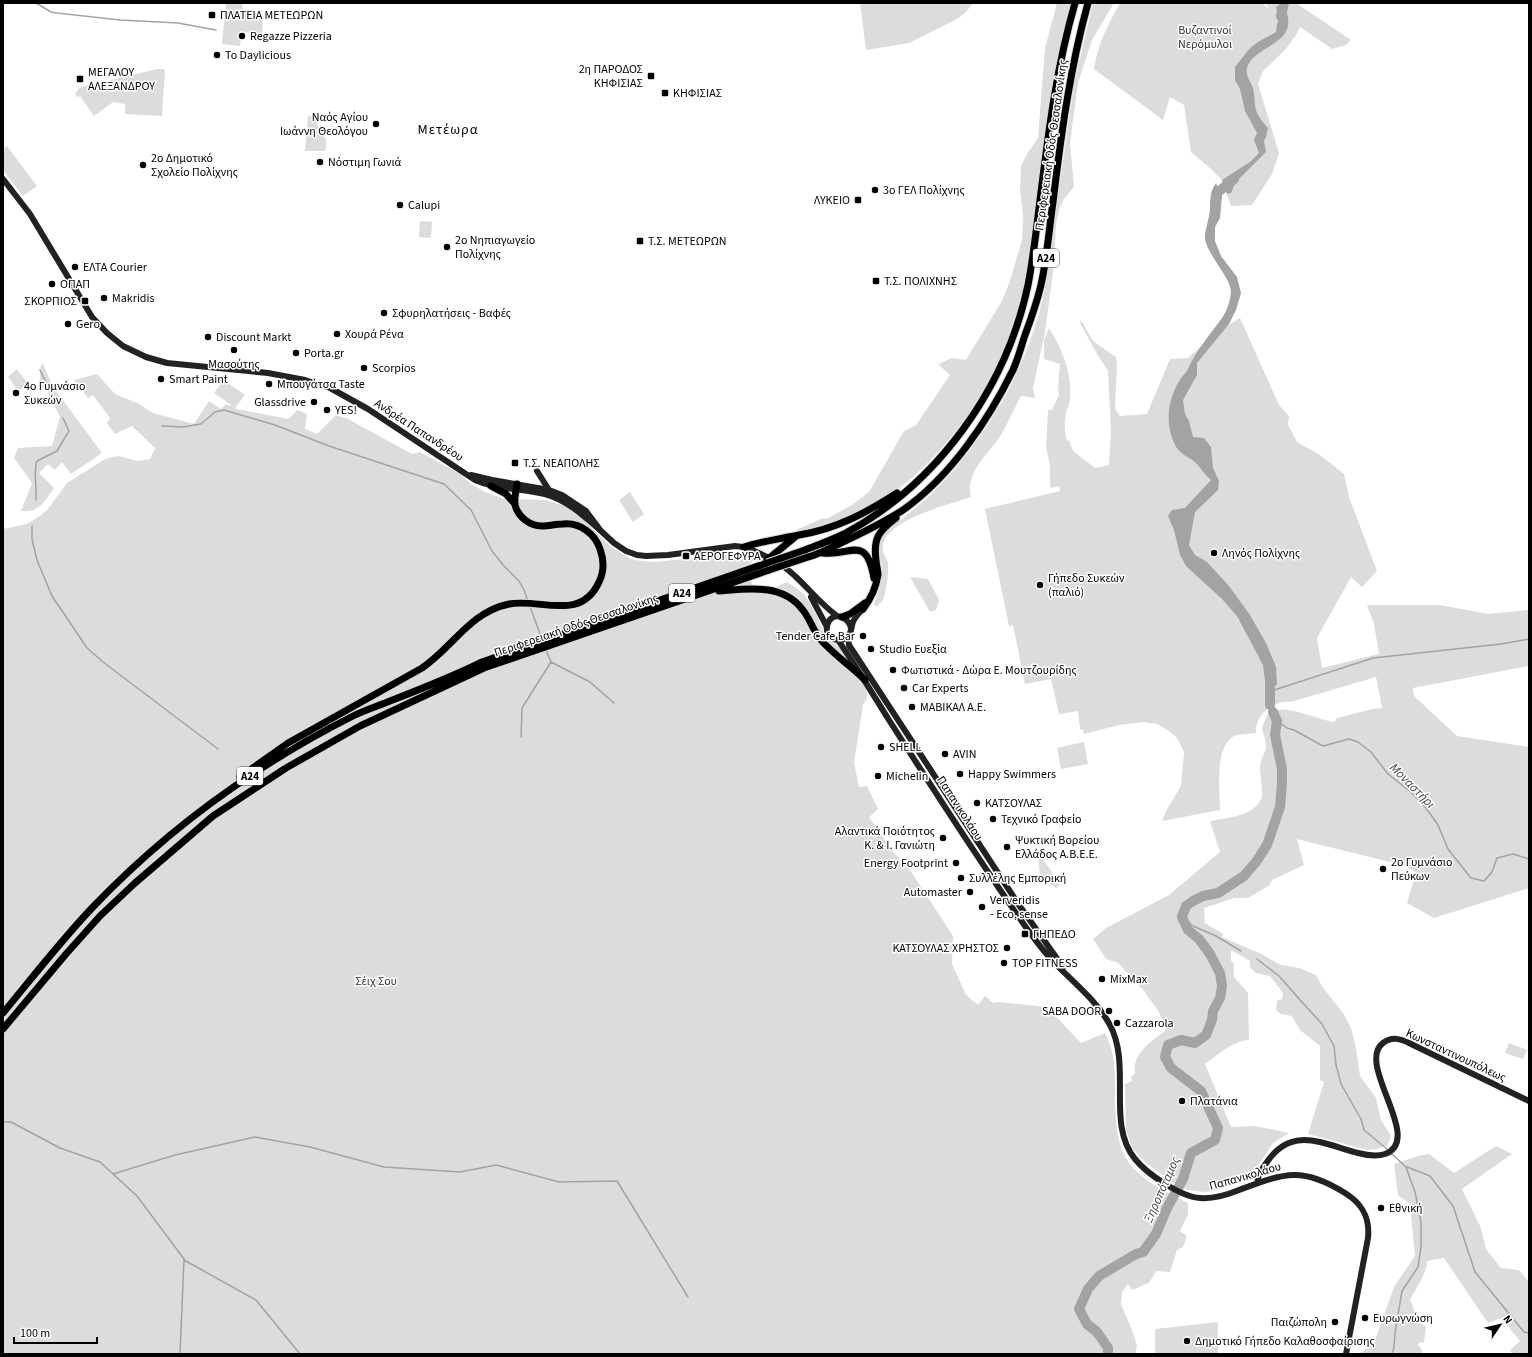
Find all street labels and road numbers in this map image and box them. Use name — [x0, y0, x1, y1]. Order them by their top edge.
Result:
street label: Περιφερειακή Οδός Θεσσαλονίκης — [1031, 59, 1072, 232]
road number: Α24 — [1033, 249, 1059, 267]
street label: Ανδρέα Παπανδρέου — [371, 395, 467, 466]
road number: Α24 — [669, 584, 695, 602]
street label: Περιφερειακή Οδός Θεσσαλονίκης — [492, 589, 660, 662]
road number: Α24 — [237, 767, 263, 785]
street label: Παπανικολάου — [932, 773, 987, 844]
street label: Κωνσταντινουπόλεως — [1403, 1025, 1509, 1086]
street label: Παπανικολάου — [1207, 1158, 1283, 1195]

